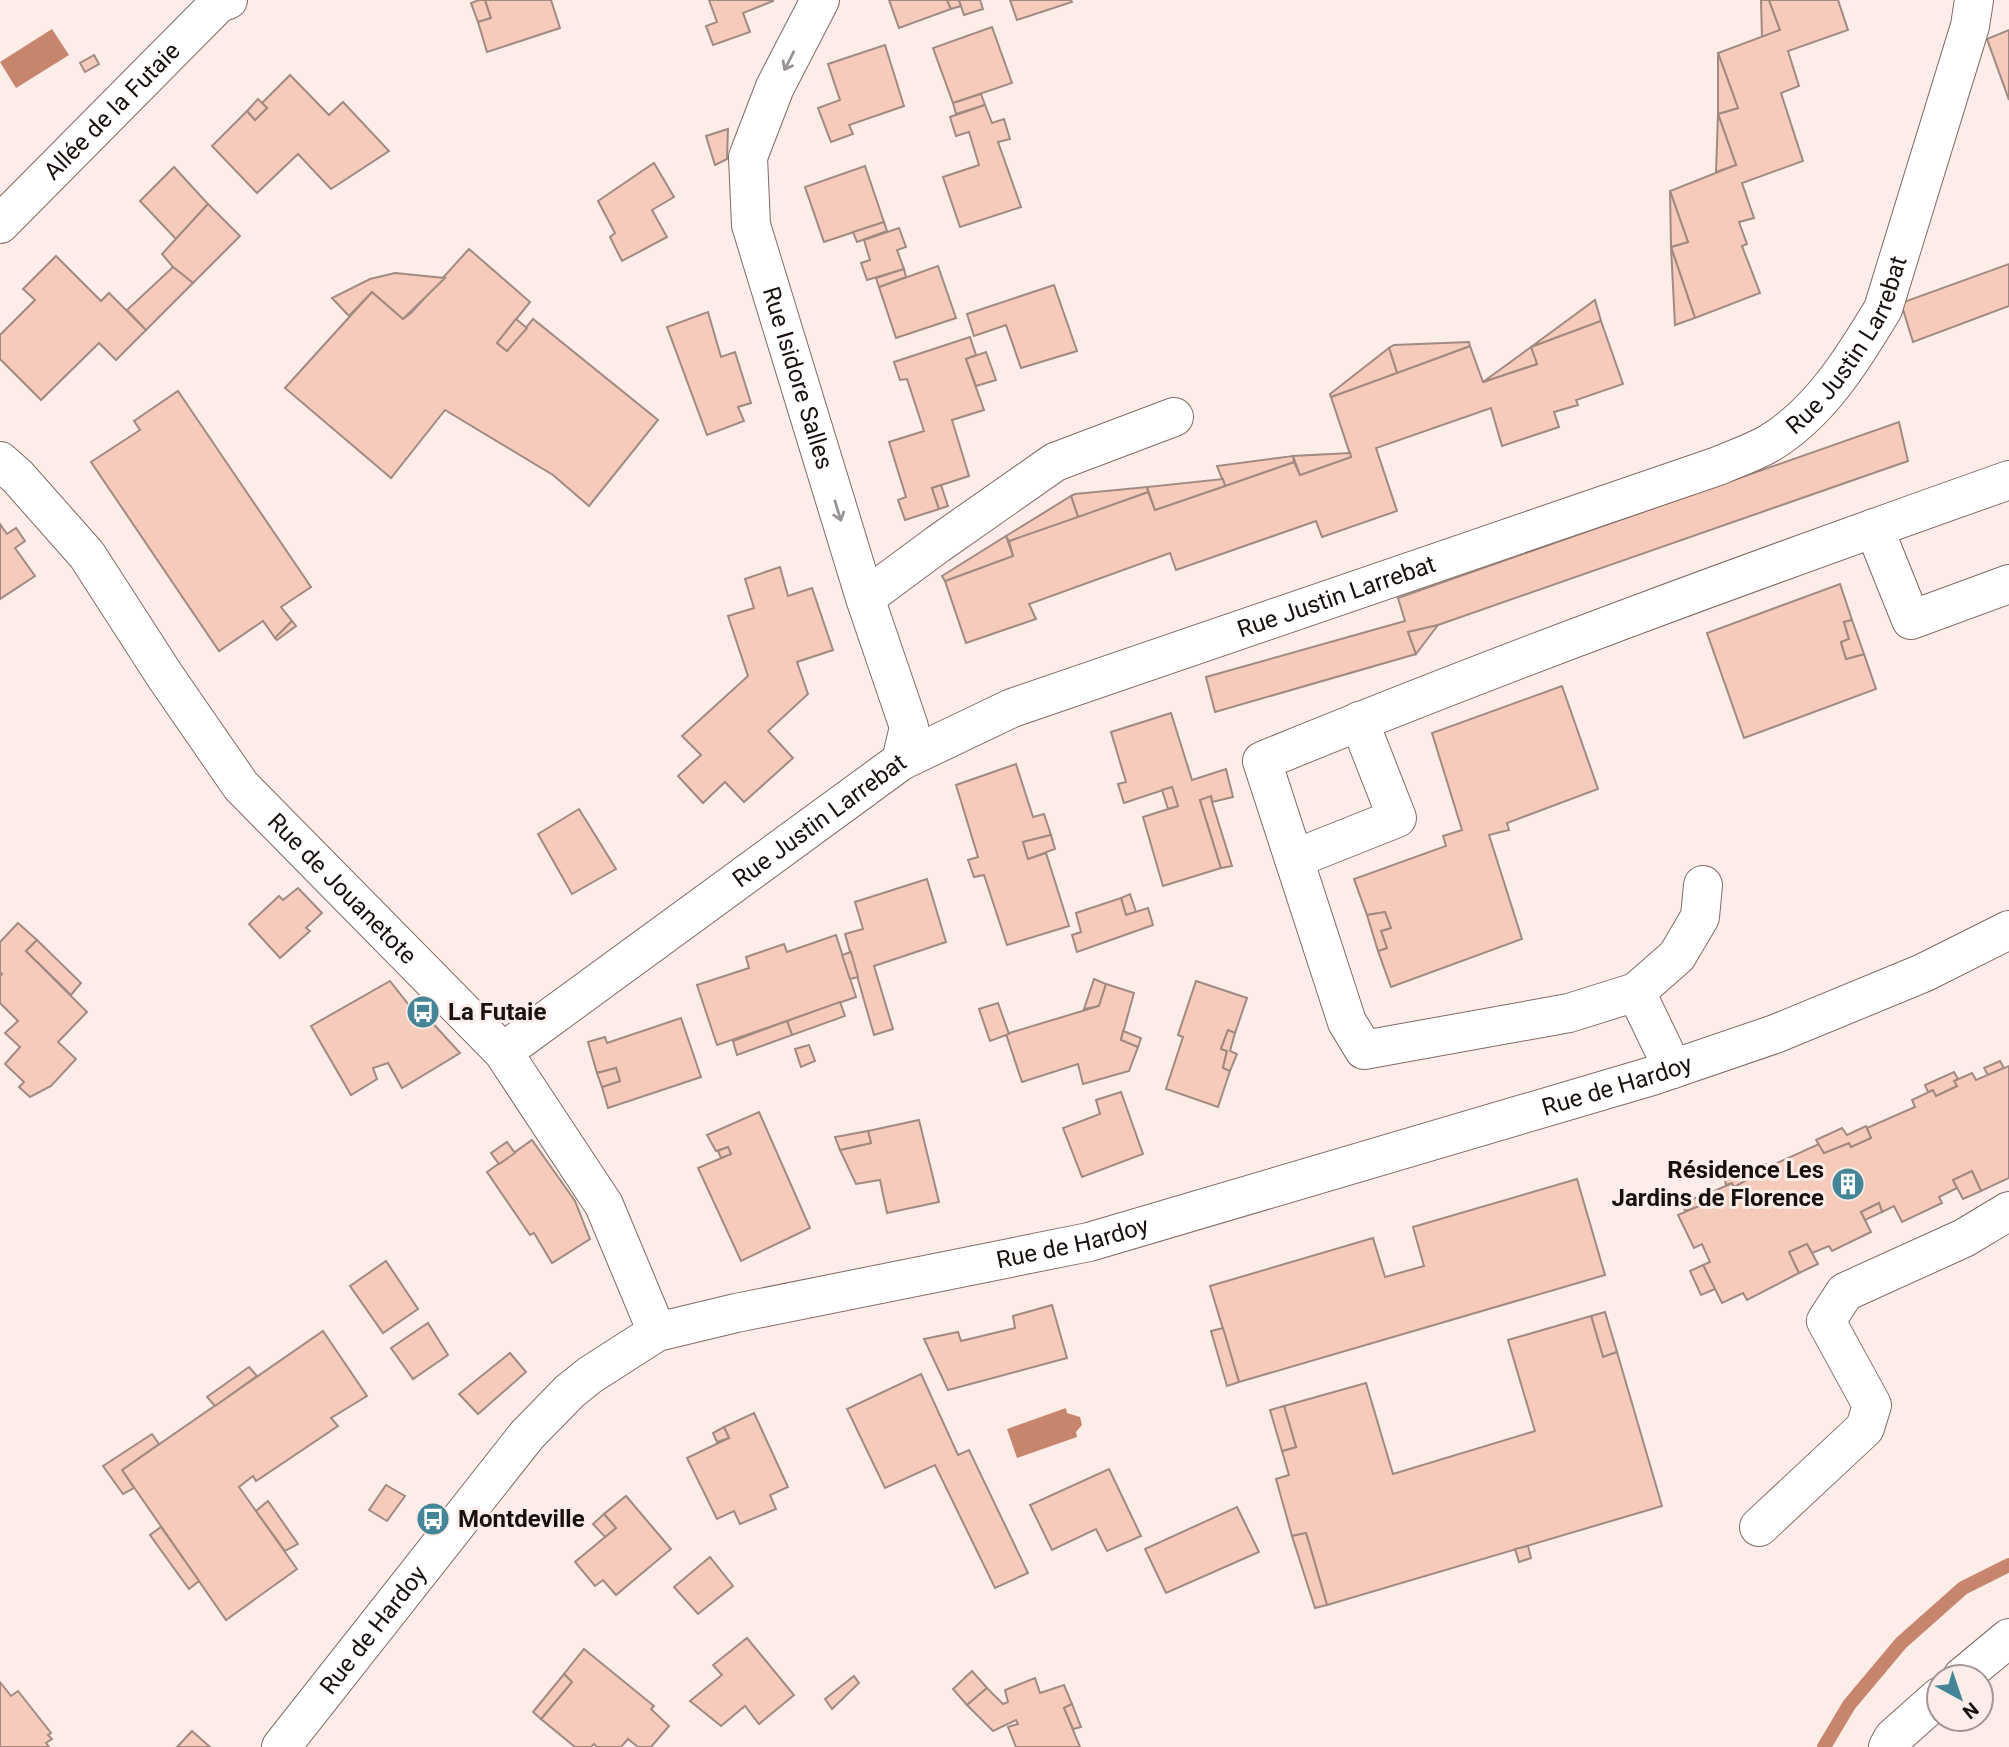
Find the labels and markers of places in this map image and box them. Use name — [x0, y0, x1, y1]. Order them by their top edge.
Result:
bus stop icon: La Futaie — [404, 993, 442, 1031]
place label: La Futaie — [448, 998, 546, 1026]
place label: Résidence Les Jardins de Florence — [1612, 1156, 1824, 1212]
building icon: Résidence Les Jardins de Florence — [1829, 1165, 1867, 1203]
bus stop icon: Montdeville — [414, 1500, 452, 1538]
place label: Montdeville — [458, 1505, 585, 1533]

